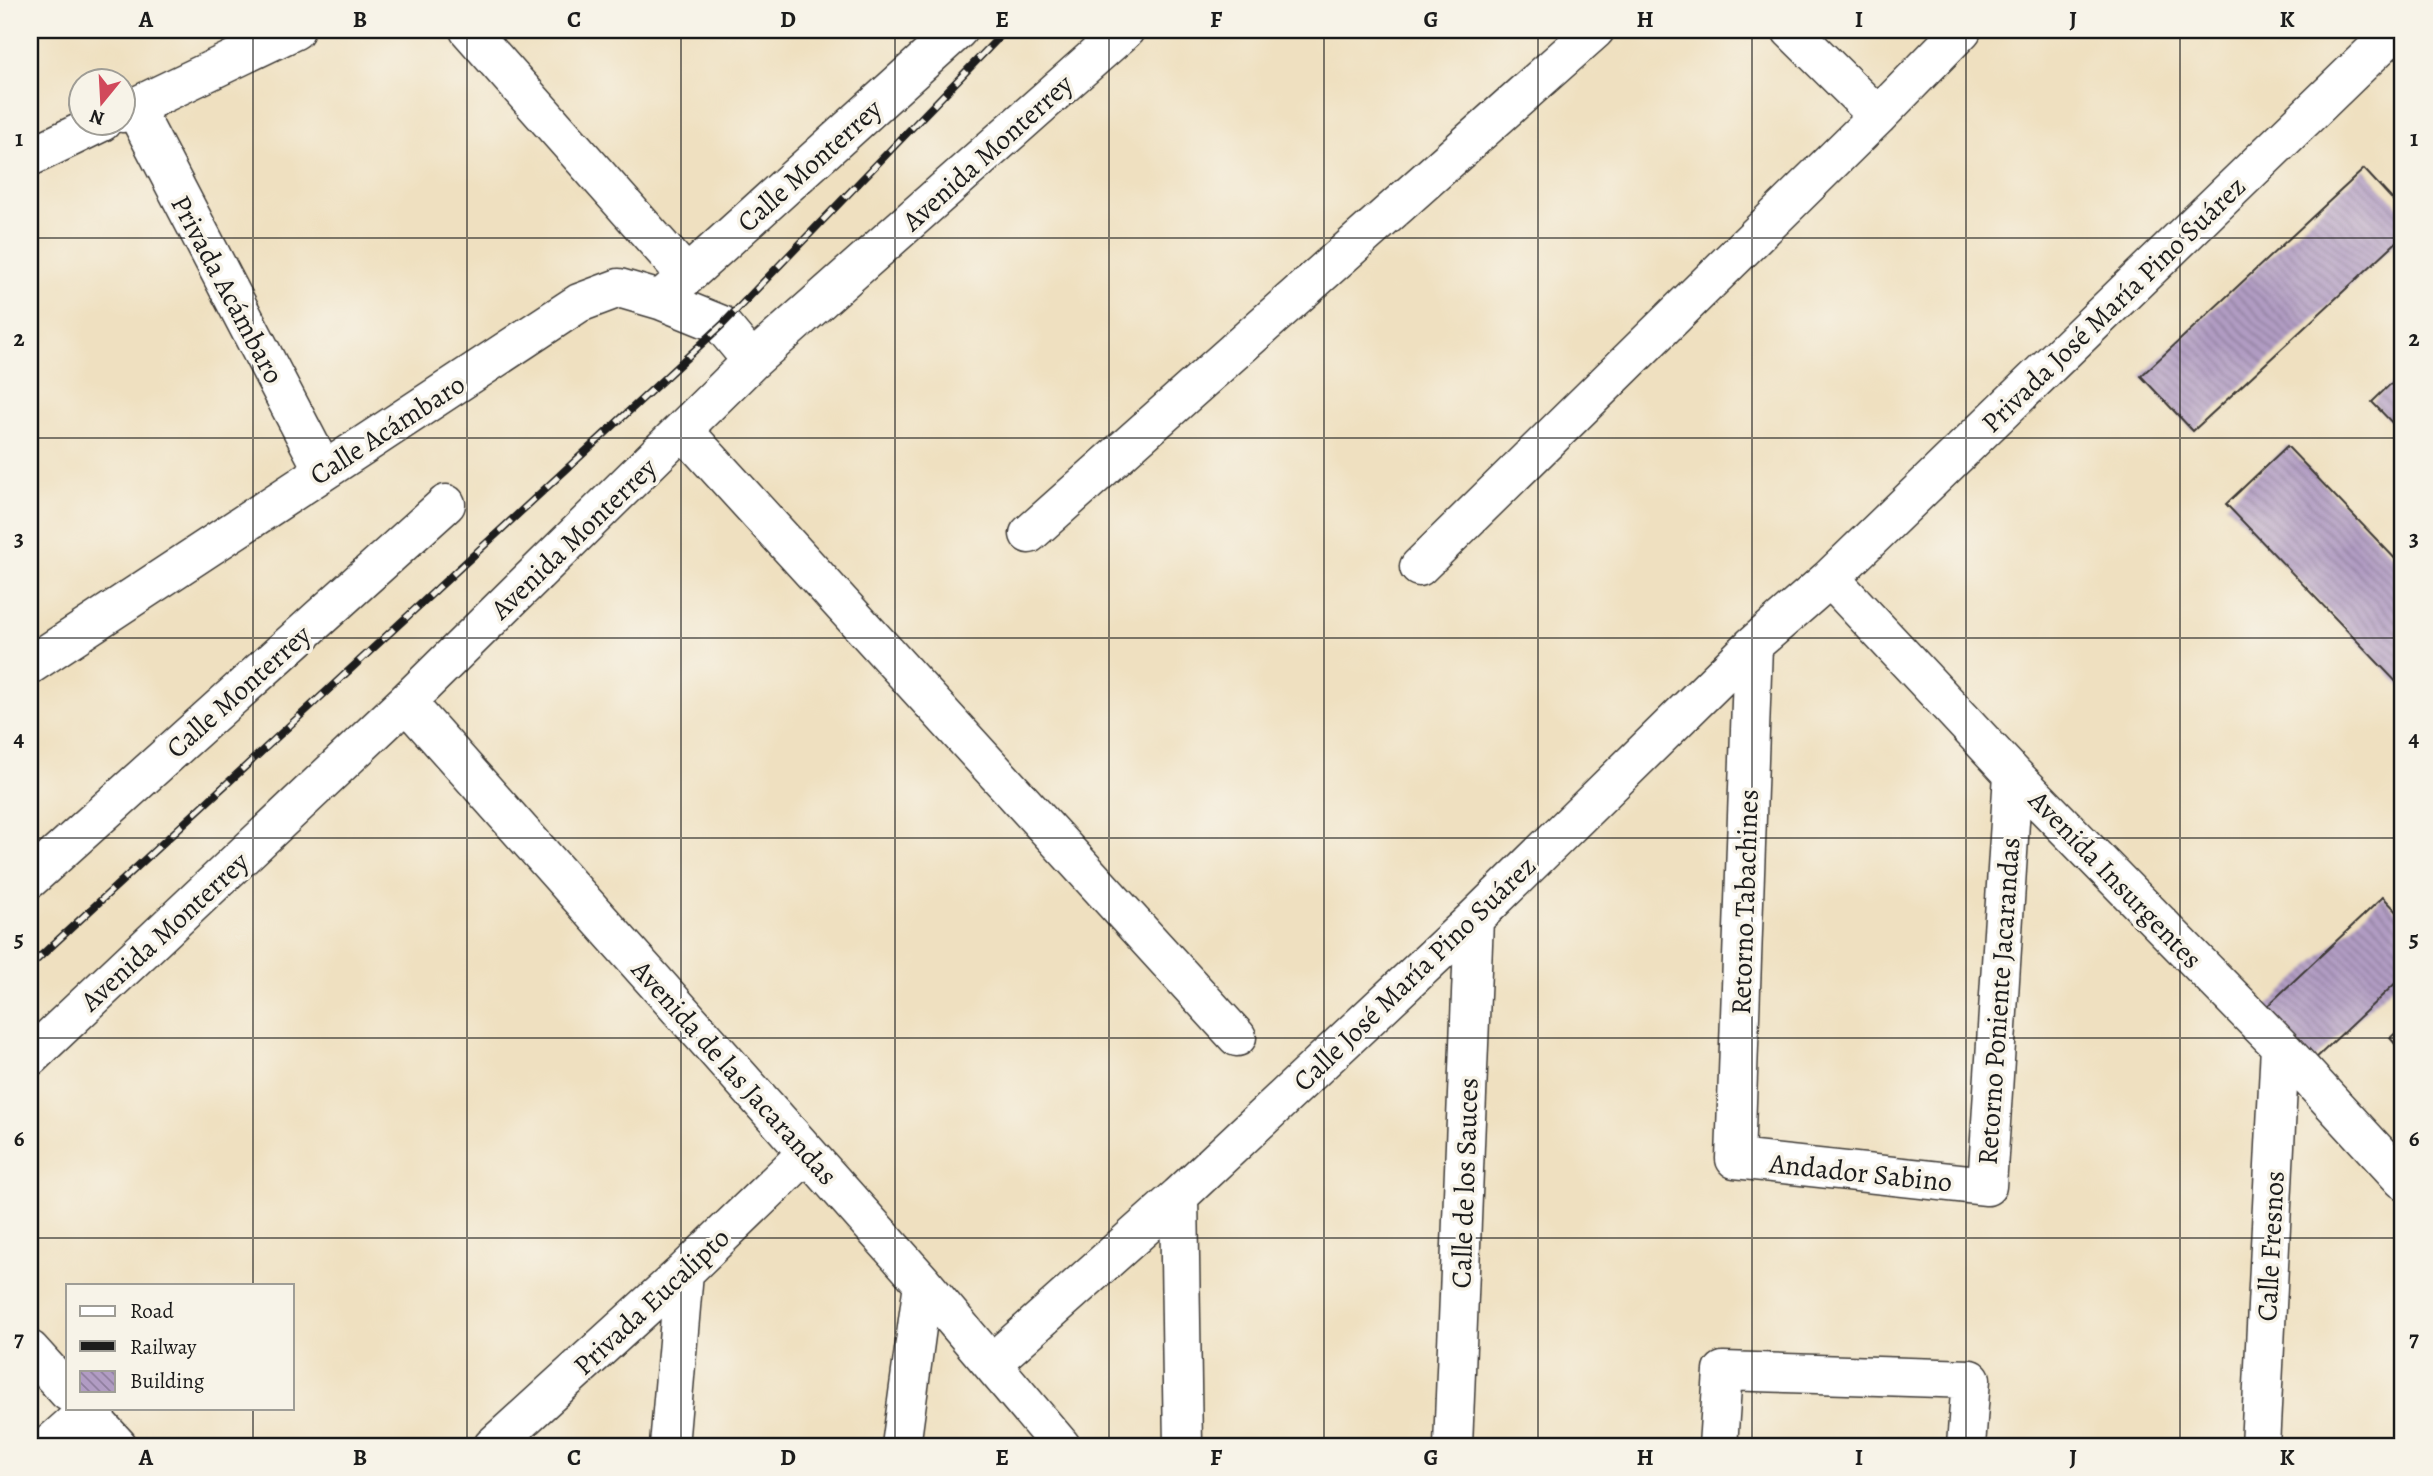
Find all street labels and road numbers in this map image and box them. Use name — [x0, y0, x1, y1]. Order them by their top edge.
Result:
street label: Avenida Monterrey — [893, 65, 1082, 240]
street label: Calle Monterrey — [729, 90, 891, 241]
street label: Privada José María Pino Suárez — [1973, 168, 2254, 441]
street label: Privada Acámbaro — [162, 189, 293, 390]
street label: Calle Acámbaro — [303, 365, 472, 494]
street label: Avenida Monterrey — [481, 449, 666, 629]
street label: Calle Monterrey — [158, 616, 320, 767]
street label: Avenida Insurgentes — [2019, 781, 2210, 977]
street label: Retorno Tabachines — [1722, 789, 1768, 1015]
street label: Retorno Poniente Jacarandas — [1969, 836, 2029, 1166]
street label: Avenida Monterrey — [71, 843, 258, 1021]
street label: Calle José María Pino Suárez — [1285, 847, 1544, 1100]
street label: Avenida de las Jacarandas — [622, 951, 846, 1194]
street label: Calle de los Sauces — [1442, 1077, 1488, 1289]
street label: Andador Sabino — [1767, 1144, 1954, 1201]
street label: Calle Fresnos — [2248, 1170, 2294, 1322]
street label: Privada Eucalipto — [565, 1219, 738, 1384]

